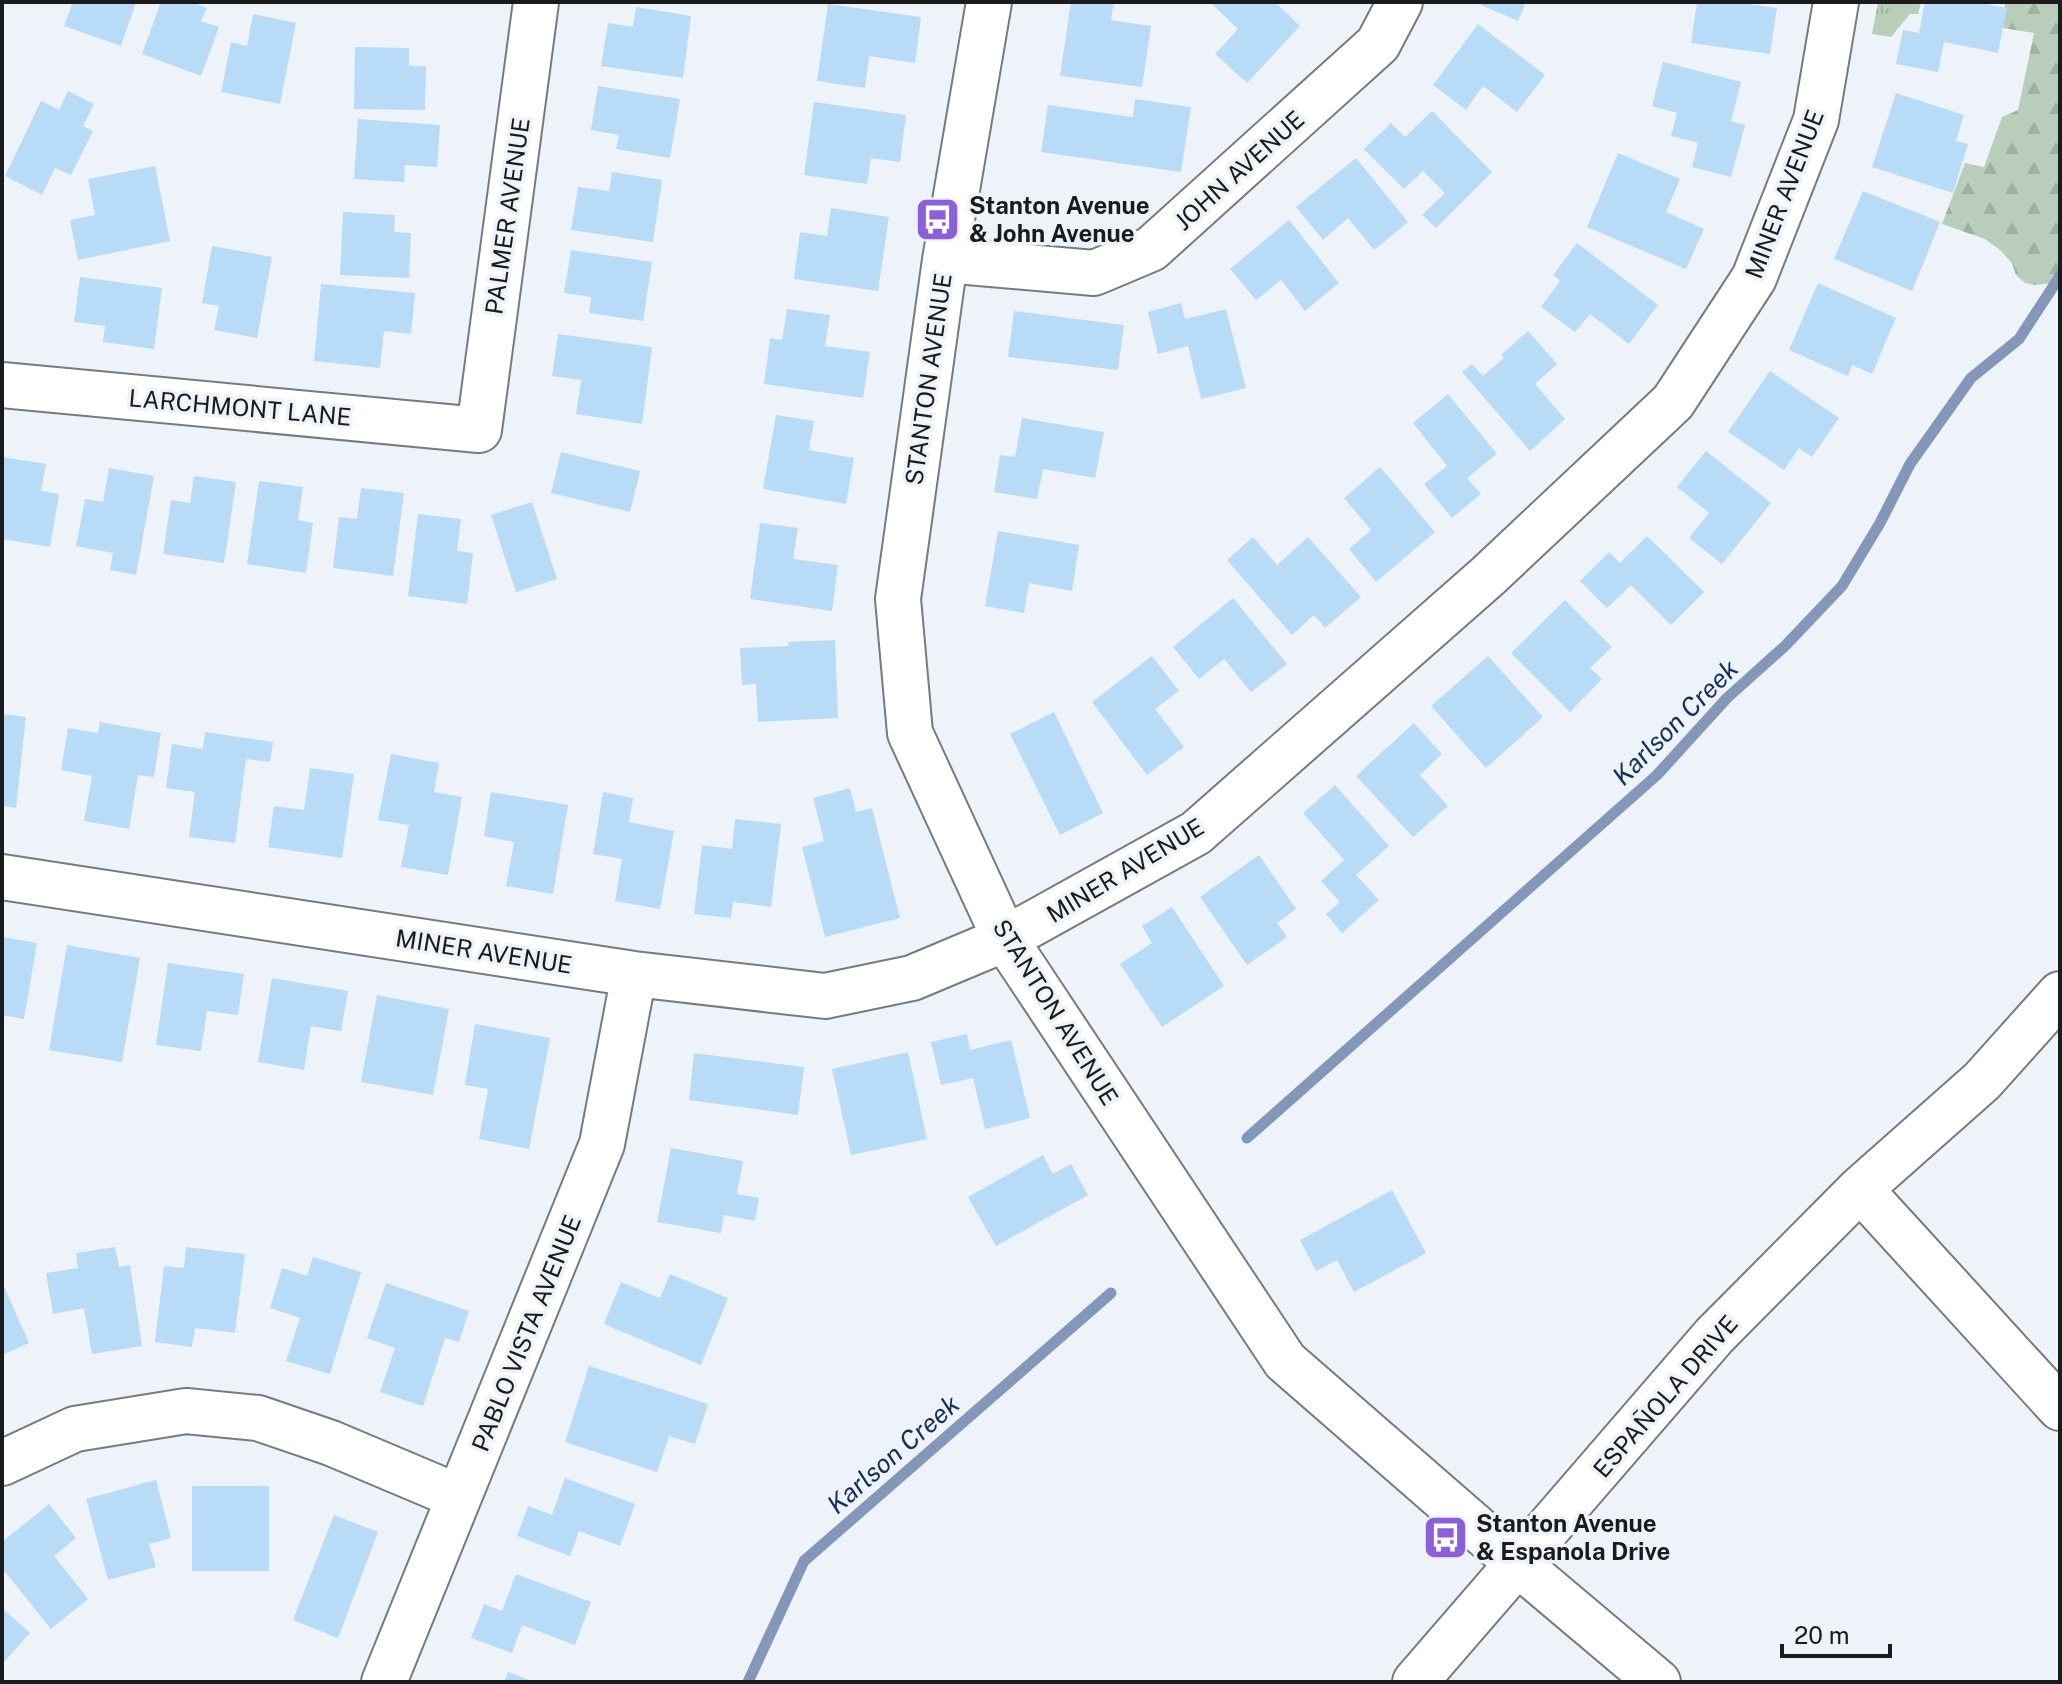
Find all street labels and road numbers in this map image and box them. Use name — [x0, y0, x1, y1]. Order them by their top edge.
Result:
street label: JOHN AVENUE — [1169, 105, 1309, 235]
street label: MINER AVENUE — [1739, 106, 1829, 282]
street label: PALMER AVENUE — [479, 116, 535, 316]
street label: STANTON AVENUE — [899, 271, 957, 487]
street label: LARCHMONT LANE — [127, 383, 353, 431]
street label: MINER AVENUE — [1041, 812, 1209, 928]
street label: STANTON AVENUE — [987, 914, 1125, 1110]
street label: MINER AVENUE — [394, 923, 574, 979]
street label: PABLO VISTA AVENUE — [466, 1211, 586, 1455]
street label: ESPAÑOLA DRIVE — [1587, 1309, 1743, 1483]

